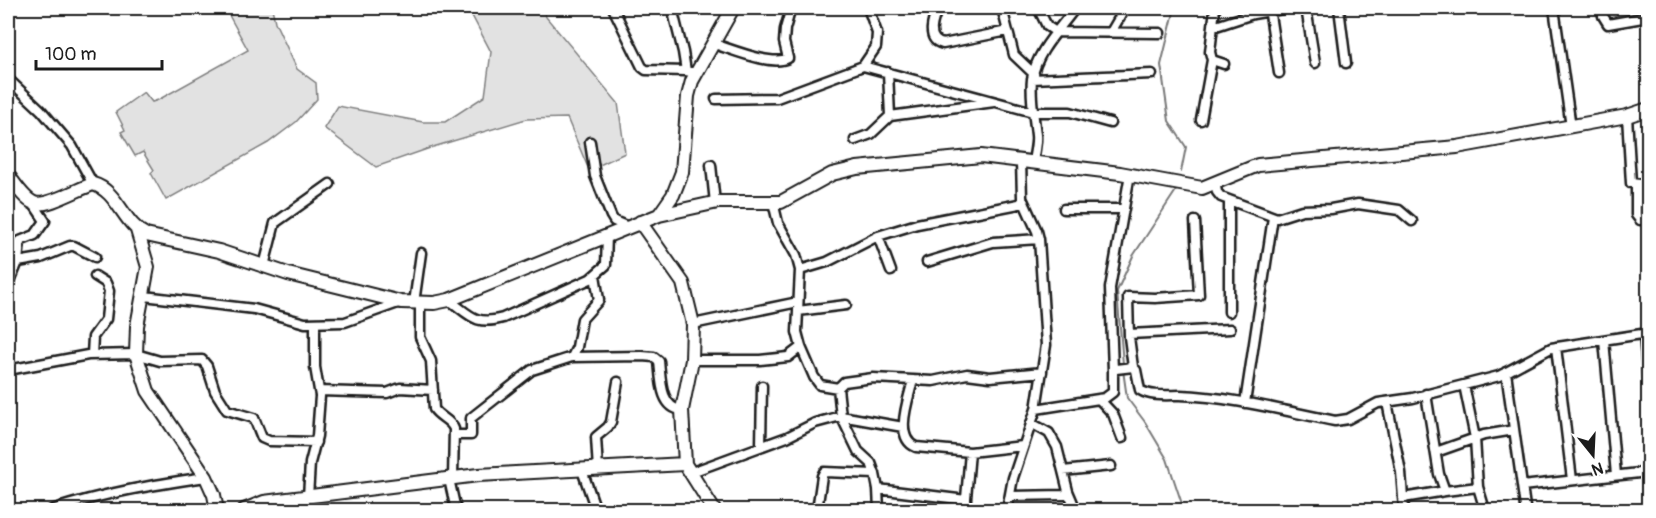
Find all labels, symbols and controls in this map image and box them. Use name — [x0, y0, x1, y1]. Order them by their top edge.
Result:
scale bar — [36, 33, 162, 71]
text: 100 m — [45, 43, 97, 66]
north arrow — [1563, 425, 1623, 485]
text: N — [1589, 457, 1606, 480]

